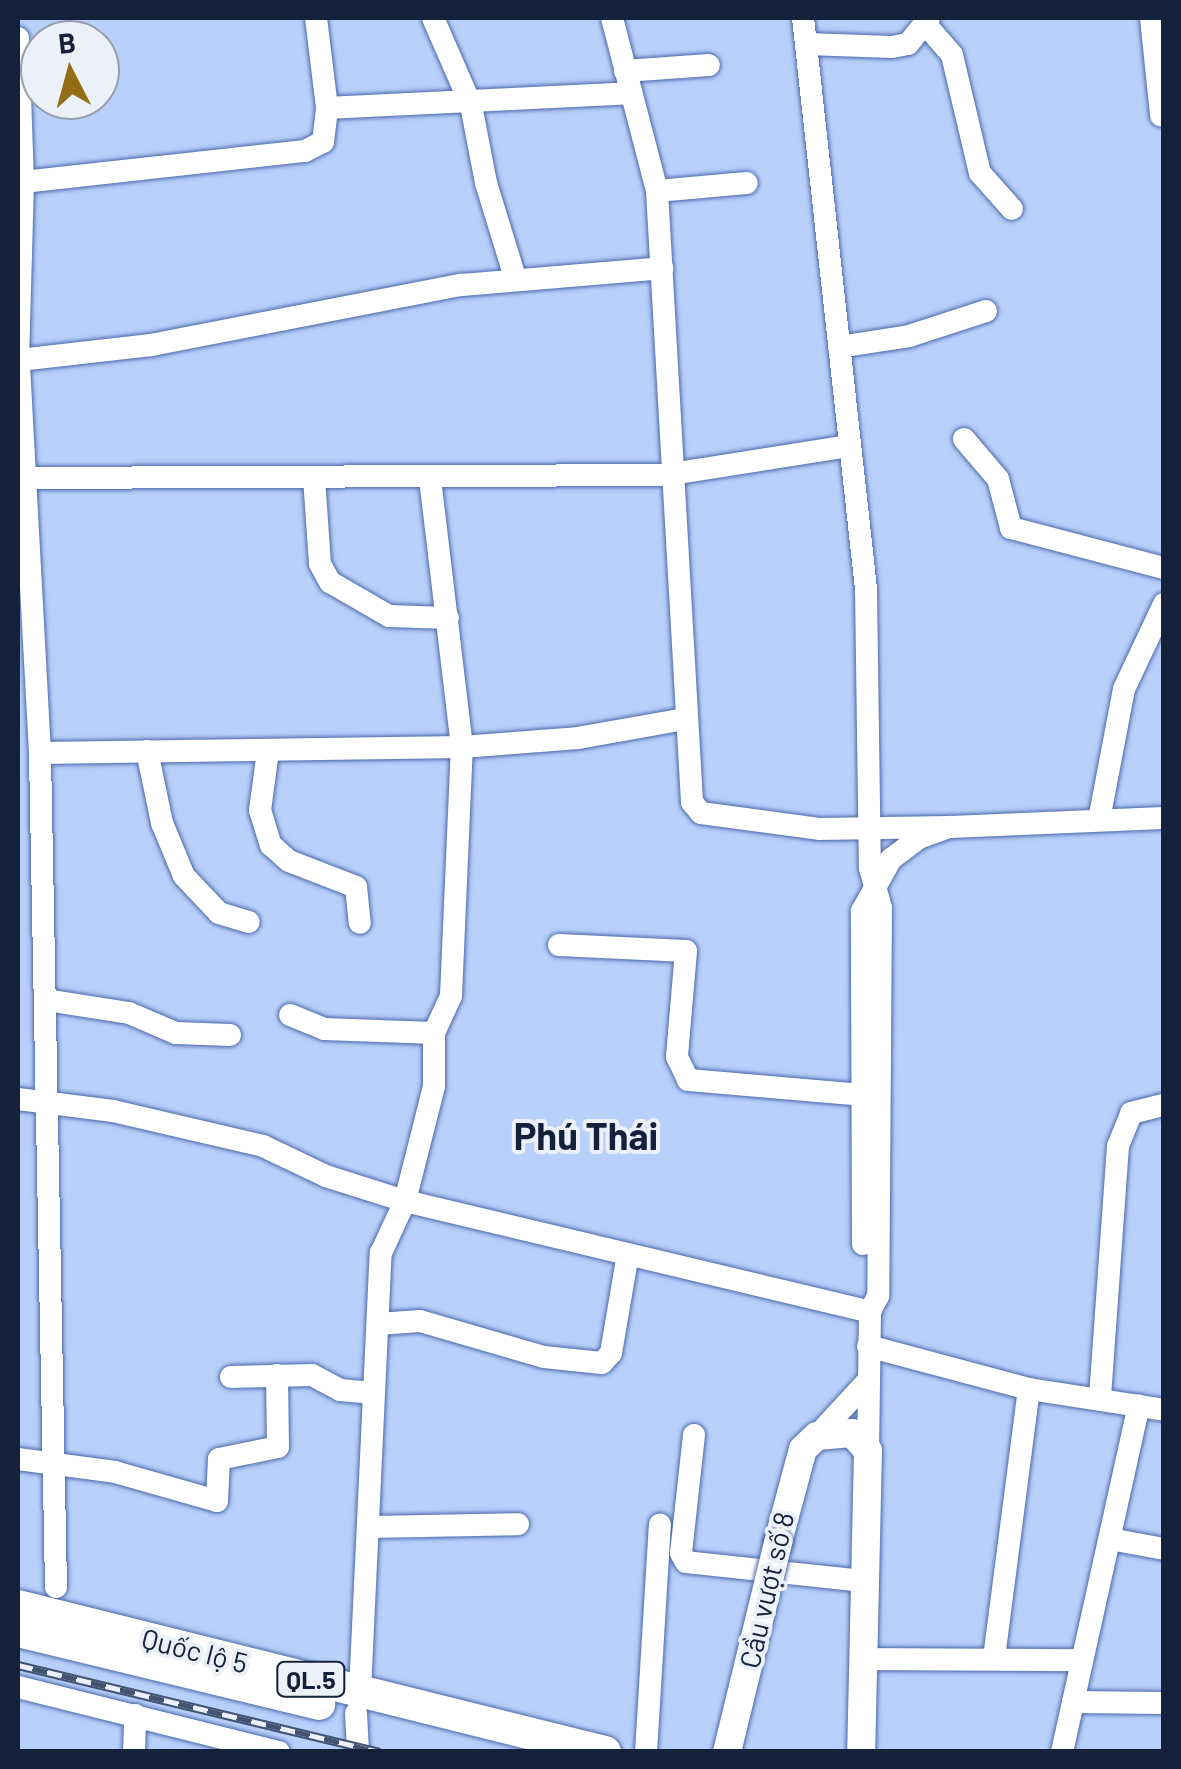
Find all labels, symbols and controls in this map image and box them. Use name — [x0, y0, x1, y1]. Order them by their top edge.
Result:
north arrow — [20, 20, 120, 120]
text: B — [57, 24, 77, 60]
district label: Phú Thái — [514, 1113, 658, 1159]
street label: Cầu vượt số 8 — [732, 1509, 800, 1671]
street label: Quốc lộ 5 — [139, 1621, 251, 1679]
road number: QL.5 — [276, 1659, 346, 1699]

